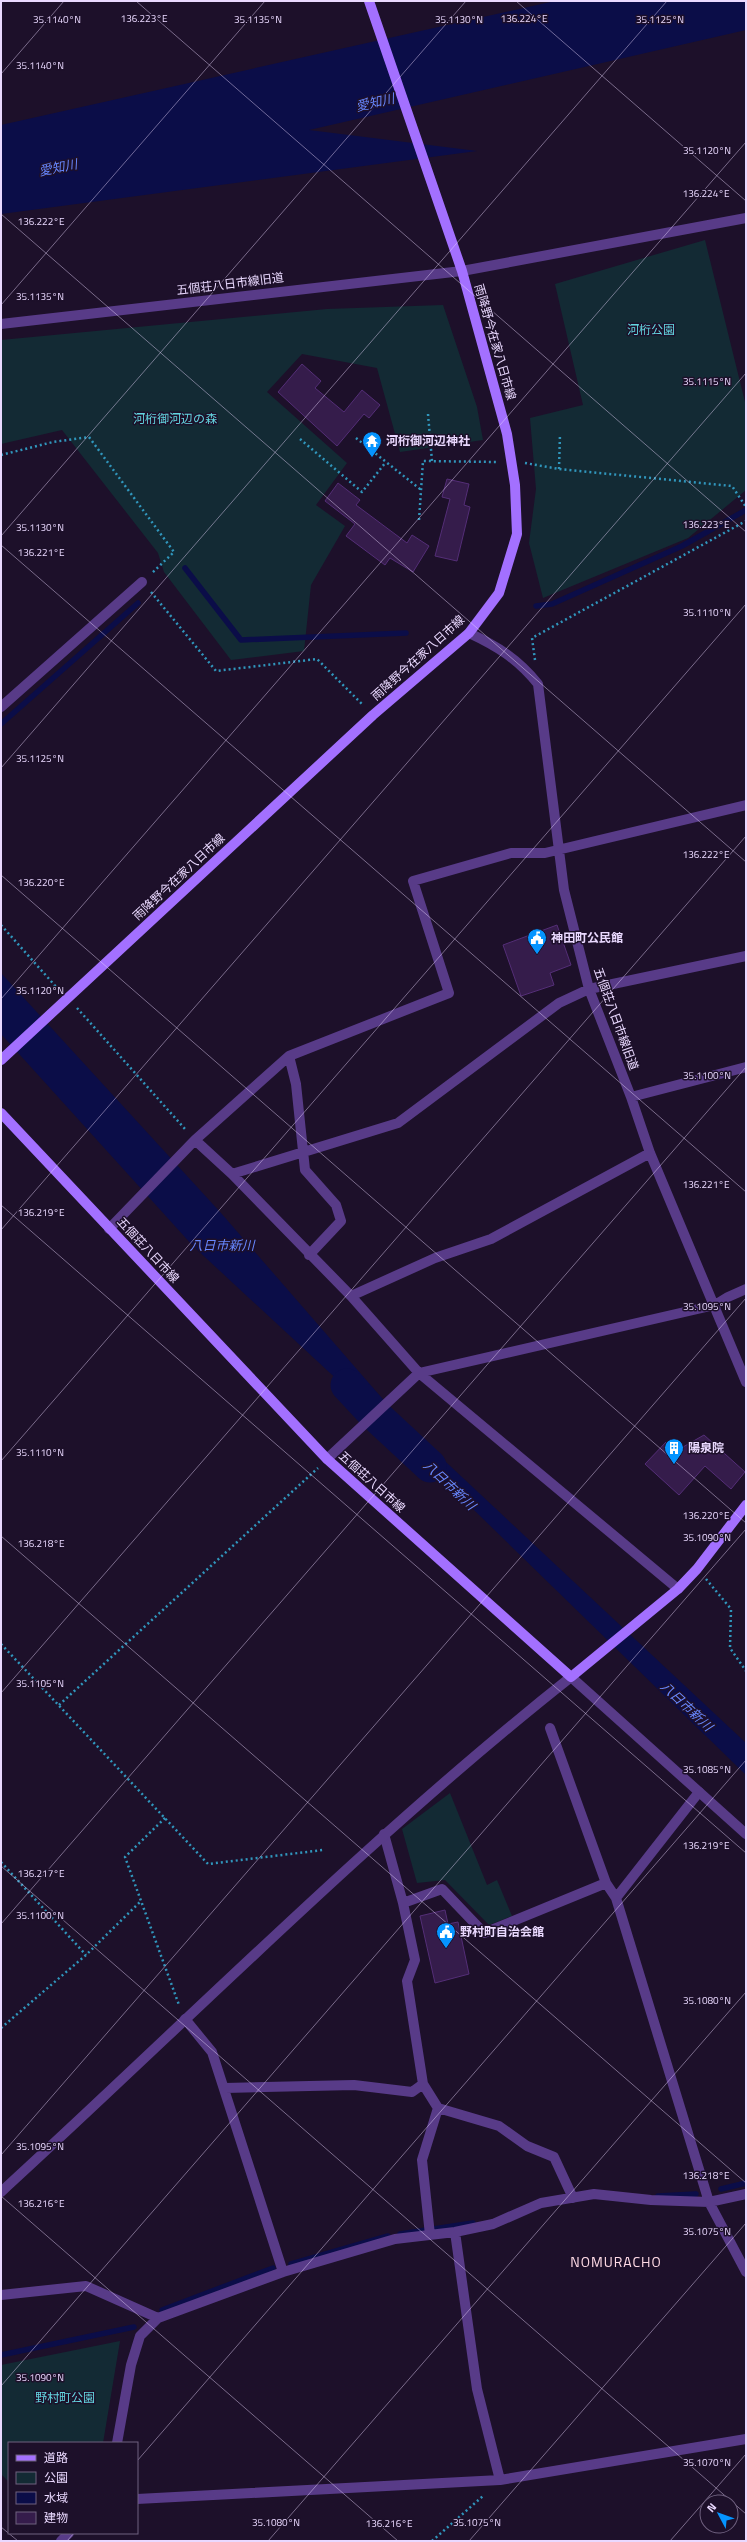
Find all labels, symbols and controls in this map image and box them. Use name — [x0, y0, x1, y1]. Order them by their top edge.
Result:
text: 136.223°E — [121, 11, 168, 26]
text: 136.224°E — [501, 11, 548, 26]
text: 35.1140°N — [33, 12, 81, 27]
text: 35.1135°N — [234, 12, 282, 27]
text: 35.1130°N — [435, 12, 483, 27]
text: 35.1125°N — [636, 12, 684, 27]
text: 35.1140°N — [16, 58, 64, 73]
water label: 愛知川 — [354, 87, 398, 116]
text: 35.1120°N — [683, 143, 731, 158]
water label: 愛知川 — [37, 153, 81, 181]
text: 136.224°E — [683, 186, 730, 201]
text: 136.222°E — [18, 214, 65, 229]
street label: 五個荘八日市線旧道 — [175, 267, 285, 300]
street label: 雨降野今在家八日市線 — [470, 282, 521, 402]
text: 35.1135°N — [16, 289, 64, 304]
park label: 河桁公園 — [627, 320, 675, 339]
text: 35.1115°N — [683, 374, 731, 389]
park label: 河桁御河辺の森 — [133, 409, 217, 428]
temple icon: 河桁御河辺神社 — [361, 430, 383, 458]
place label: 河桁御河辺神社 — [386, 431, 470, 450]
text: 136.223°E — [683, 517, 730, 532]
text: 35.1130°N — [16, 520, 64, 535]
text: 136.221°E — [18, 545, 65, 560]
text: 35.1110°N — [683, 605, 731, 620]
street label: 雨降野今在家八日市線 — [367, 610, 469, 705]
text: 35.1125°N — [16, 751, 64, 766]
street label: 雨降野今在家八日市線 — [128, 829, 229, 925]
text: 136.222°E — [683, 847, 730, 862]
text: 136.220°E — [18, 875, 65, 890]
public building icon: 神田町公民館 — [526, 927, 548, 955]
place label: 神田町公民館 — [551, 928, 623, 947]
street label: 五個荘八日市線旧道 — [589, 965, 644, 1073]
text: 35.1120°N — [16, 983, 64, 998]
text: 35.1100°N — [683, 1068, 731, 1083]
text: 136.221°E — [683, 1177, 730, 1192]
text: 136.219°E — [18, 1205, 65, 1220]
street label: 五個荘八日市線 — [113, 1212, 184, 1287]
water label: 八日市新川 — [189, 1235, 256, 1255]
text: 35.1095°N — [683, 1299, 731, 1314]
building icon: 陽泉院 — [663, 1437, 685, 1465]
place label: 陽泉院 — [688, 1438, 724, 1457]
text: 35.1110°N — [16, 1445, 64, 1460]
street label: 五個荘八日市線 — [335, 1446, 410, 1517]
water label: 八日市新川 — [419, 1456, 482, 1516]
text: 136.220°E — [683, 1508, 730, 1523]
text: 35.1090°N — [683, 1530, 731, 1545]
text: 136.218°E — [18, 1536, 65, 1551]
text: 35.1105°N — [16, 1676, 64, 1691]
water label: 八日市新川 — [656, 1677, 719, 1737]
text: 35.1085°N — [683, 1762, 731, 1777]
text: 136.219°E — [683, 1838, 730, 1853]
text: 136.217°E — [18, 1866, 65, 1881]
text: 35.1100°N — [16, 1908, 64, 1923]
public building icon: 野村町自治会館 — [435, 1921, 457, 1949]
place label: 野村町自治会館 — [460, 1922, 544, 1941]
text: 35.1080°N — [683, 1993, 731, 2008]
text: 35.1095°N — [16, 2139, 64, 2154]
text: 136.218°E — [683, 2168, 730, 2183]
text: 136.216°E — [18, 2196, 65, 2211]
text: 35.1075°N — [683, 2224, 731, 2239]
district label: NOMURACHO — [570, 2251, 662, 2272]
text: 35.1090°N — [16, 2370, 64, 2385]
park label: 野村町公園 — [35, 2388, 95, 2407]
legend — [8, 2442, 138, 2534]
text: 道路 — [44, 2448, 68, 2467]
text: 35.1070°N — [683, 2455, 731, 2470]
text: 公園 — [44, 2468, 68, 2487]
text: 水域 — [44, 2488, 68, 2507]
north arrow — [699, 2494, 739, 2534]
text: N — [703, 2499, 720, 2516]
text: 建物 — [44, 2508, 68, 2527]
text: 35.1080°N — [252, 2515, 300, 2530]
text: 35.1075°N — [453, 2515, 501, 2530]
text: 136.216°E — [366, 2516, 413, 2531]

